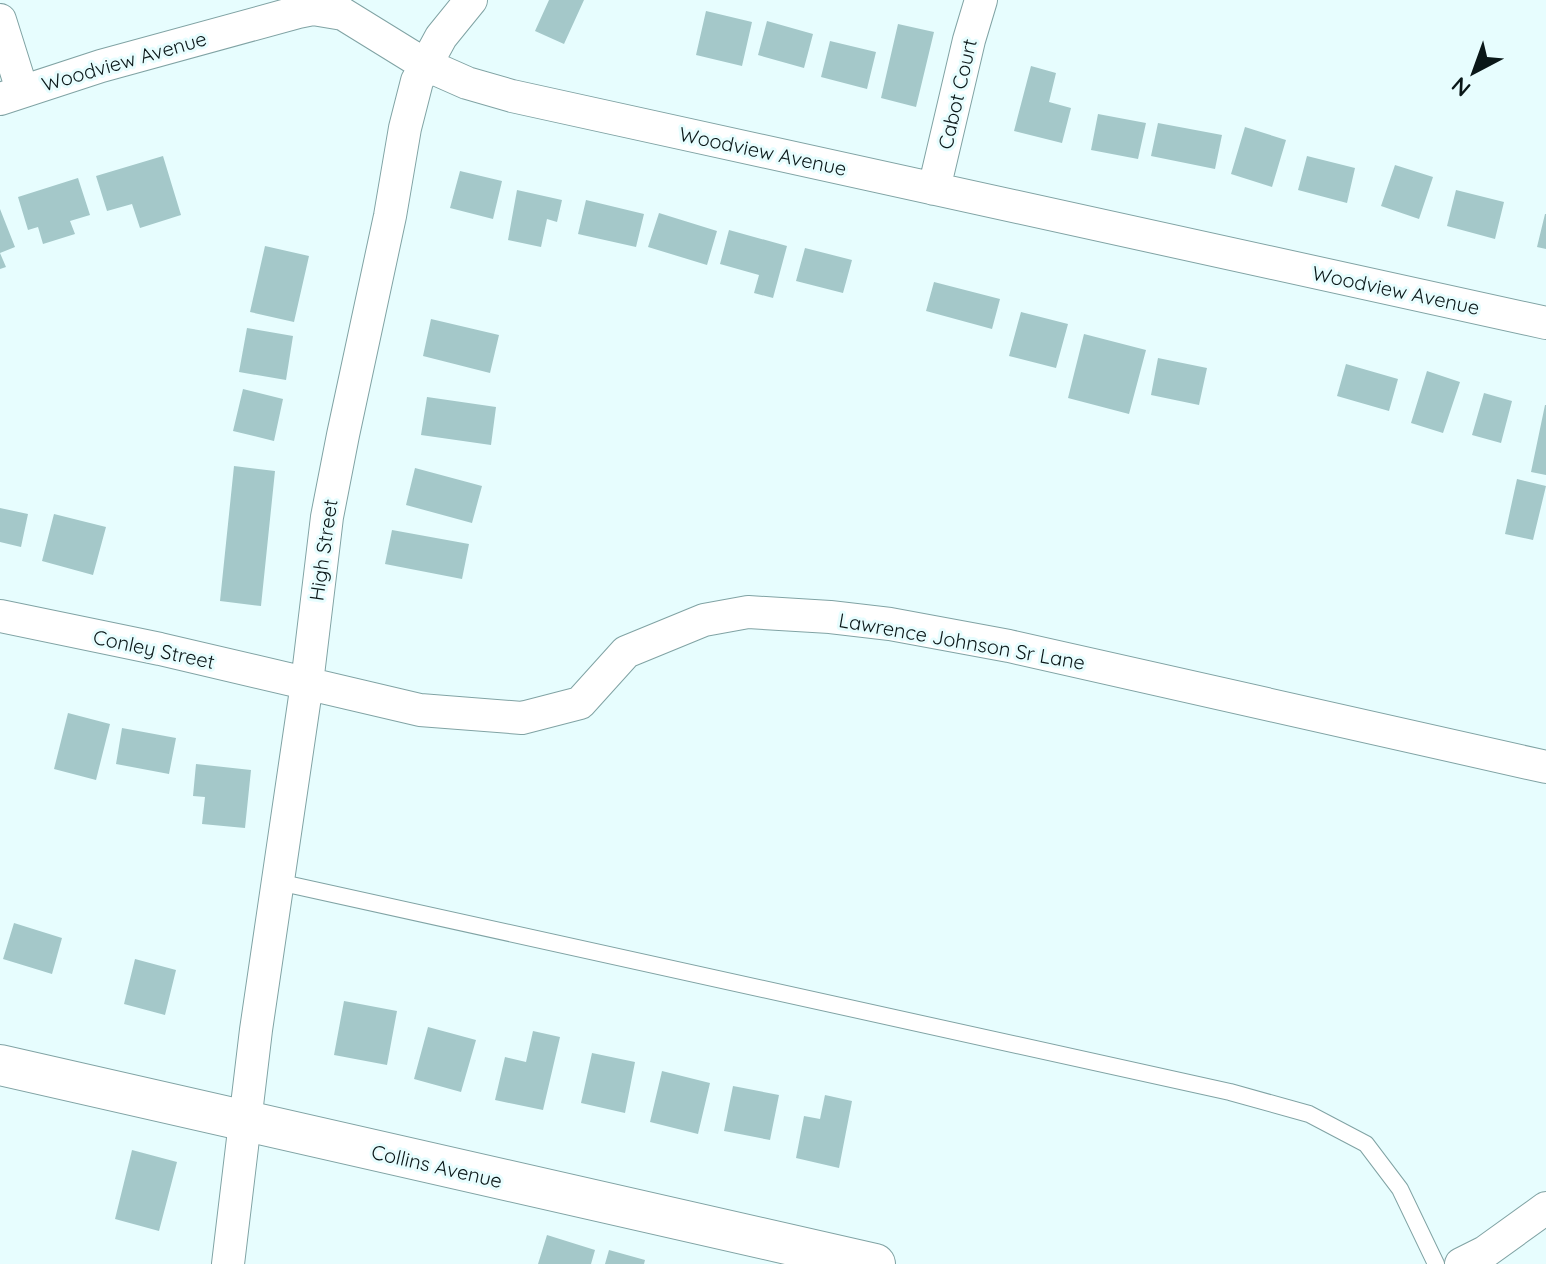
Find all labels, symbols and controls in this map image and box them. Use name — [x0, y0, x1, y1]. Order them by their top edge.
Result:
street label: Woodview Avenue — [39, 26, 209, 96]
north arrow — [1434, 32, 1514, 112]
street label: Cabot Court — [932, 36, 982, 152]
text: N — [1446, 71, 1476, 103]
street label: Woodview Avenue — [677, 121, 849, 181]
street label: Woodview Avenue — [1310, 260, 1482, 320]
street label: High Street — [303, 497, 343, 603]
street label: Lawrence Johnson Sr Lane — [837, 607, 1087, 675]
street label: Conley Street — [91, 624, 217, 674]
street label: Collins Avenue — [369, 1139, 505, 1193]

